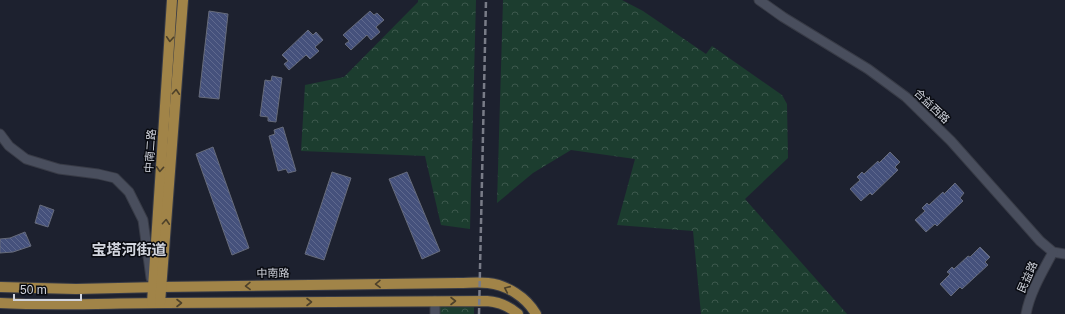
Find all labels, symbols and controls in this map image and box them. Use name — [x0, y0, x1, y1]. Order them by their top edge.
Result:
one-way arrow — [165, 36, 174, 42]
street label: 合益西路 — [912, 86, 952, 126]
one-way arrow — [171, 89, 180, 95]
street label: 中南二路 — [142, 129, 158, 173]
one-way arrow — [156, 166, 165, 172]
one-way arrow — [161, 219, 170, 225]
district label: 宝塔河街道 — [91, 241, 167, 258]
street label: 民益路 — [1015, 259, 1039, 295]
street label: 中南路 — [256, 267, 290, 279]
scale bar — [14, 276, 81, 302]
one-way arrow — [375, 280, 381, 288]
one-way arrow — [245, 282, 251, 290]
text: 50 m — [20, 283, 47, 297]
one-way arrow — [503, 286, 510, 294]
one-way arrow — [450, 297, 456, 305]
one-way arrow — [176, 298, 182, 307]
one-way arrow — [306, 298, 312, 306]

